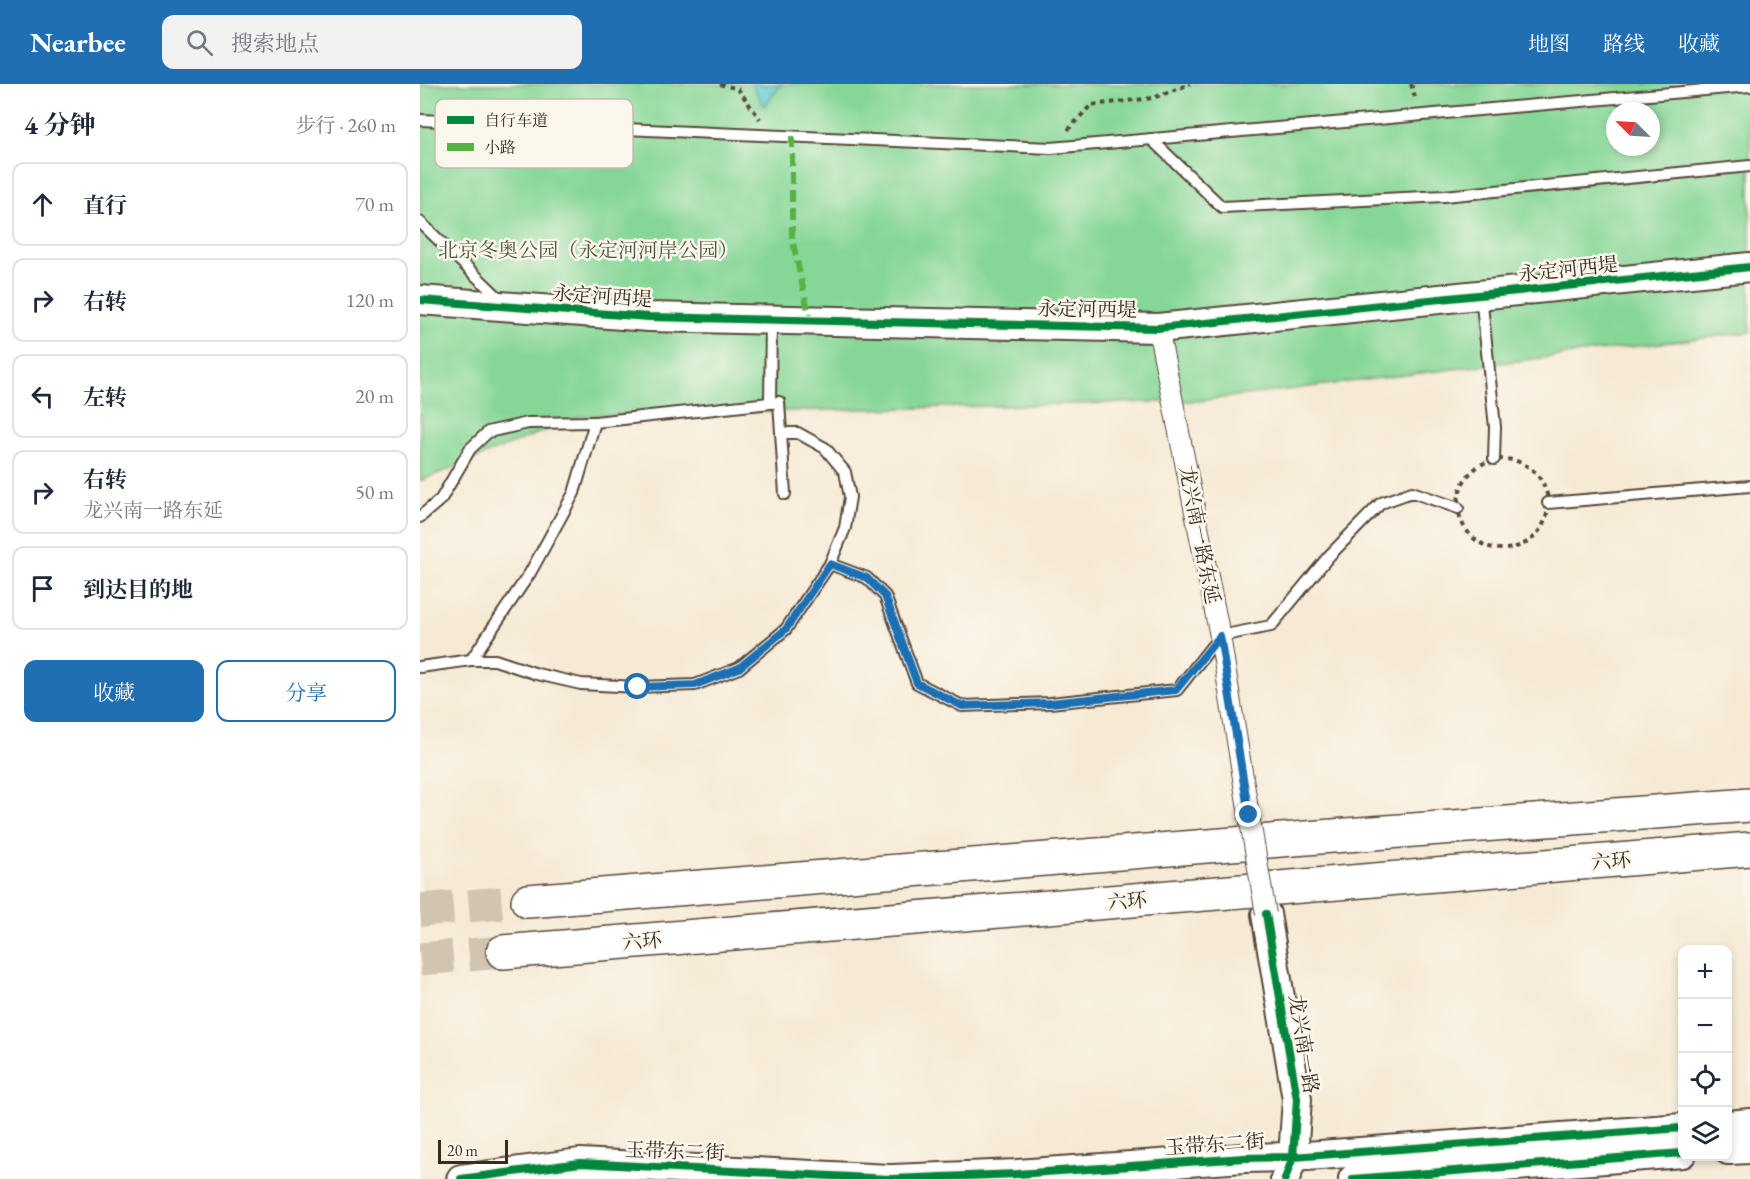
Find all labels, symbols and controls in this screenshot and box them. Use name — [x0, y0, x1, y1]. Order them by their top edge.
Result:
search box — [162, 15, 582, 69]
text: Nearbee — [30, 24, 126, 60]
icon: search — [183, 26, 216, 59]
text: 搜索地点 — [231, 29, 319, 58]
text: 地图 — [1528, 30, 1570, 57]
text: 路线 — [1603, 30, 1645, 57]
text: 收藏 — [1678, 30, 1720, 57]
legend — [435, 99, 633, 168]
north arrow — [1606, 102, 1660, 156]
text: 4 分钟 — [24, 108, 96, 142]
text: 自行车道 — [484, 110, 548, 131]
text: 步行 · 260 m — [296, 112, 396, 138]
text: 小路 — [484, 137, 516, 158]
icon: ahead — [26, 188, 59, 221]
text: 直行 — [83, 191, 127, 220]
text: 70 m — [355, 191, 394, 217]
park label: 北京冬奥公园（永定河河岸公园） — [438, 237, 738, 263]
street label: 永定河西堤 — [1517, 251, 1619, 287]
street label: 永定河西堤 — [551, 280, 653, 312]
icon: right — [26, 284, 59, 317]
text: 右转 — [83, 287, 127, 316]
text: 120 m — [346, 287, 394, 313]
street label: 永定河西堤 — [1037, 295, 1137, 323]
icon: left — [26, 380, 59, 413]
text: 左转 — [83, 383, 127, 412]
text: 20 m — [355, 383, 394, 409]
street label: 龙兴南一路东延 — [1174, 464, 1226, 606]
text: 右转 — [83, 465, 127, 494]
icon: right — [26, 476, 59, 509]
text: 50 m — [355, 479, 394, 505]
text: 龙兴南一路东延 — [83, 497, 223, 523]
icon: arrive — [26, 572, 59, 605]
text: 到达目的地 — [83, 575, 193, 604]
button: 收藏 — [24, 660, 204, 722]
button: 分享 — [216, 660, 396, 722]
route start — [624, 673, 650, 699]
route end — [1235, 801, 1261, 827]
street label: 六环 — [1590, 846, 1632, 876]
street label: 六环 — [1106, 886, 1148, 916]
street label: 六环 — [621, 926, 663, 956]
map controls — [1678, 945, 1732, 1161]
button: + — [1678, 945, 1732, 999]
street label: 龙兴南一路 — [1283, 993, 1325, 1095]
button: − — [1678, 999, 1732, 1053]
button: locate — [1678, 1053, 1732, 1107]
button: layers — [1678, 1107, 1732, 1161]
street label: 玉带东二街 — [1164, 1128, 1266, 1160]
street label: 玉带东二街 — [625, 1136, 725, 1166]
scale bar — [438, 1137, 508, 1164]
text: 20 m — [447, 1140, 478, 1161]

